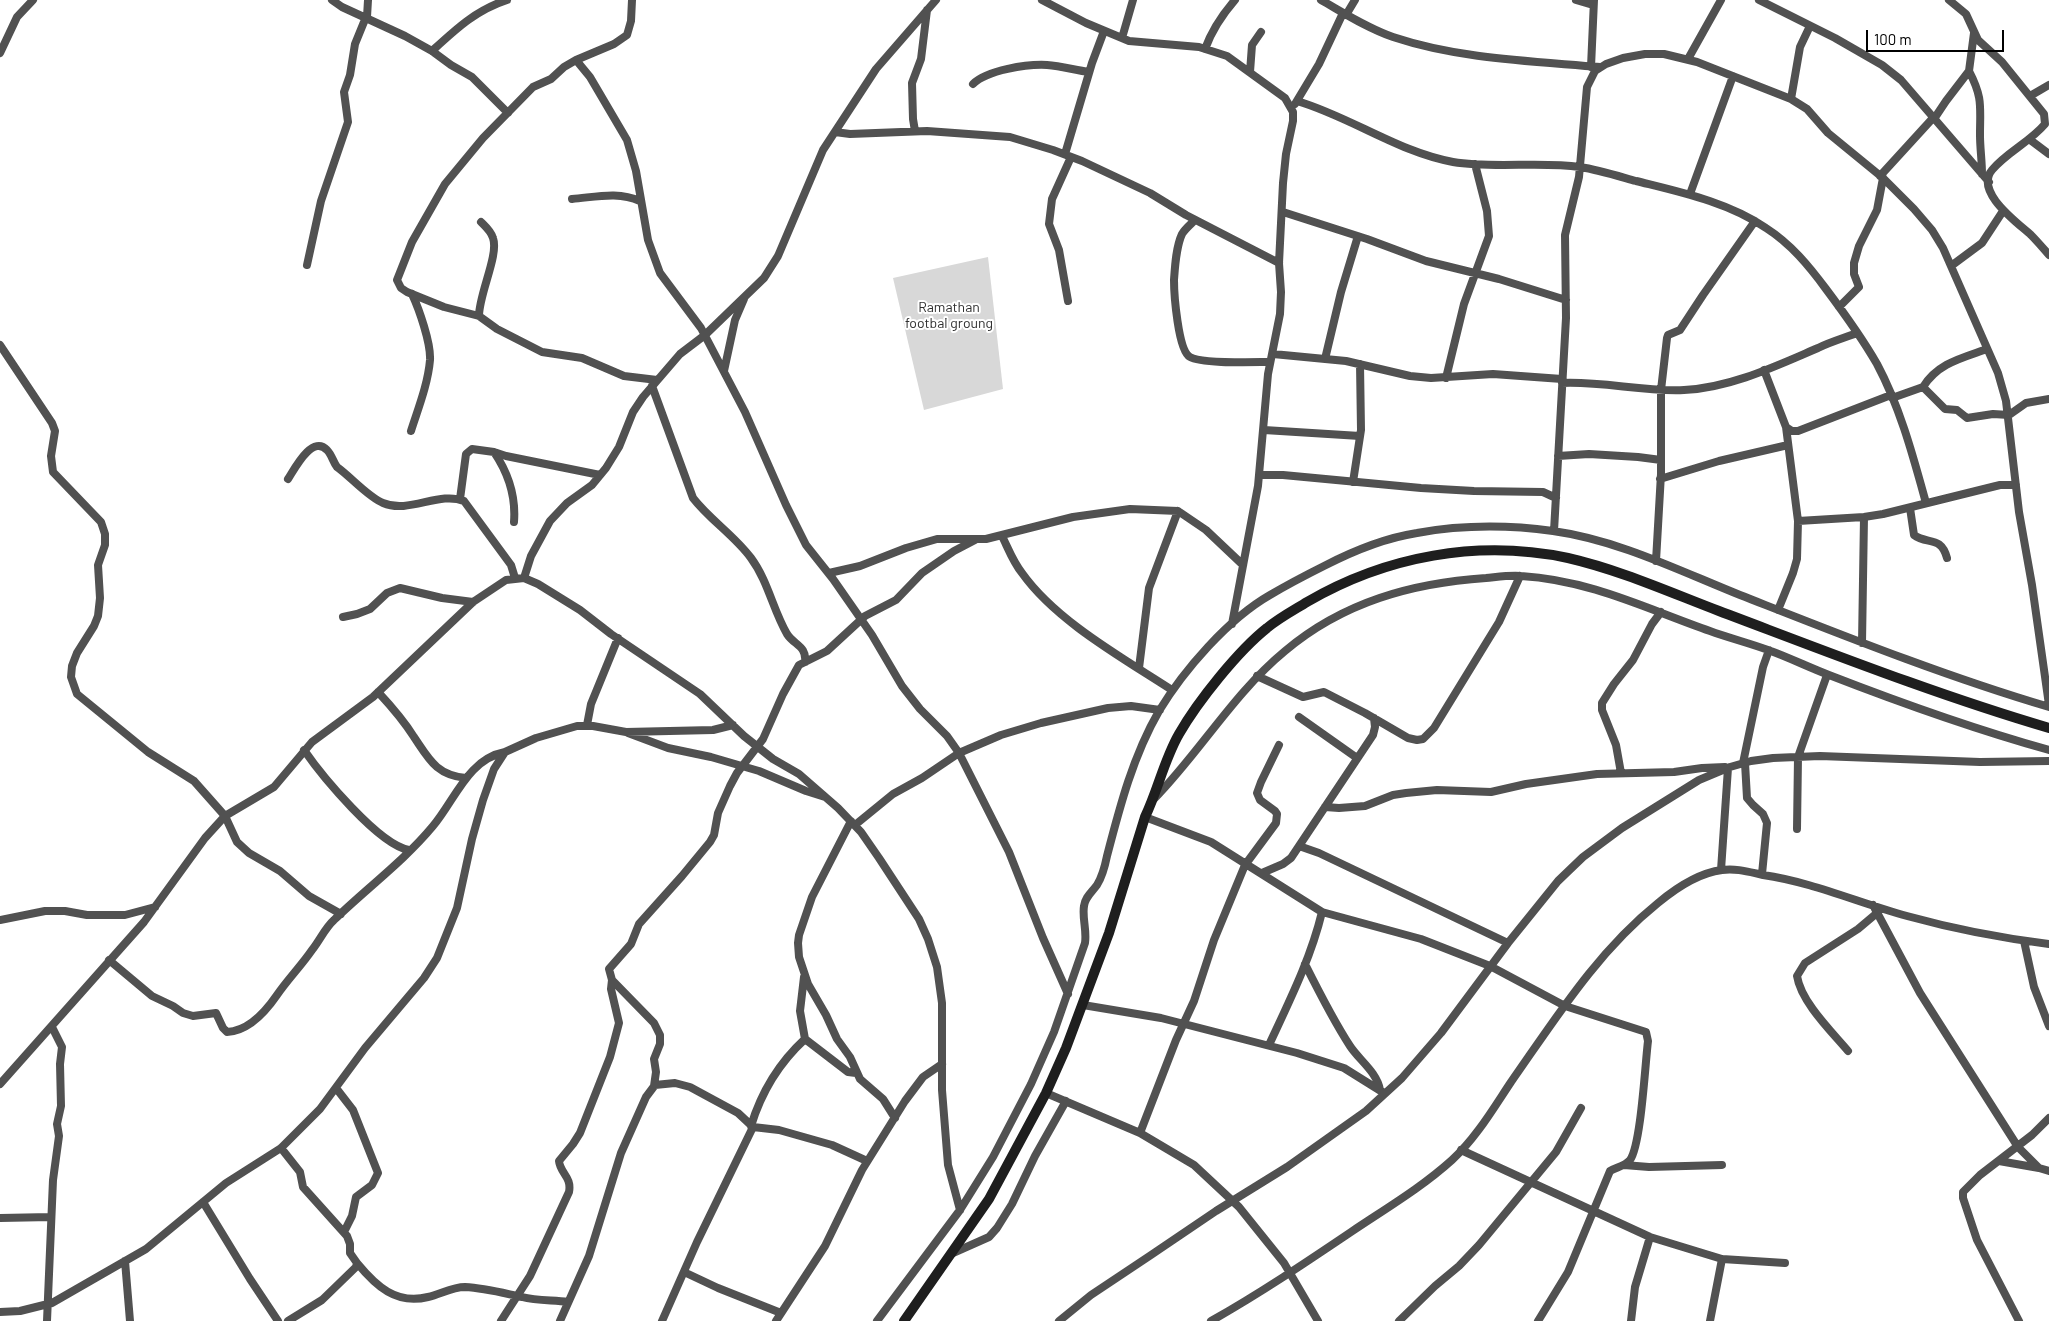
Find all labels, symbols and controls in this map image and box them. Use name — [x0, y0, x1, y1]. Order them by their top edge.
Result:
scale bar — [1869, 20, 2006, 52]
text: 100 m — [1874, 30, 1912, 48]
park label: Ramathan footbal groung — [905, 299, 993, 332]

